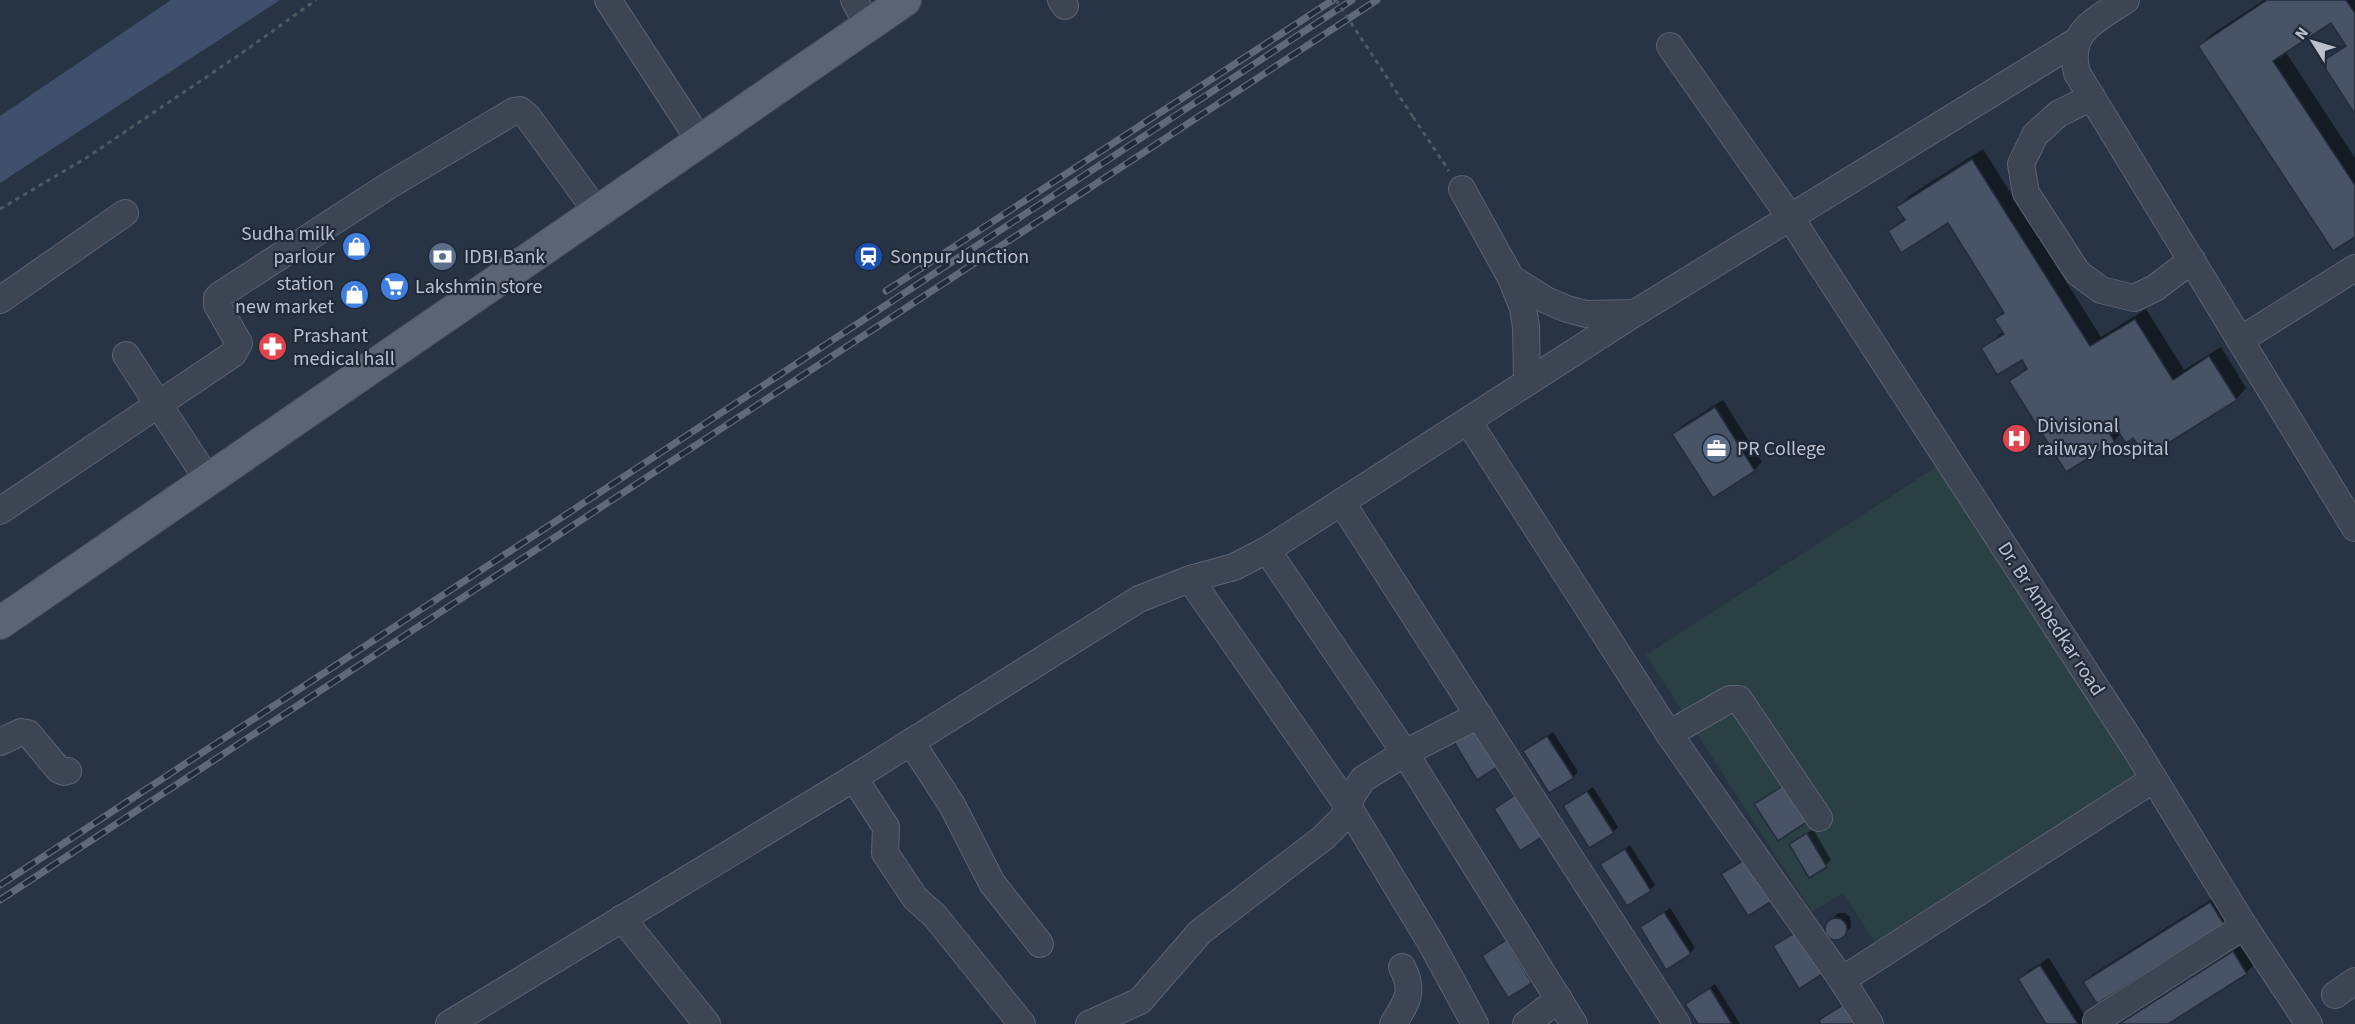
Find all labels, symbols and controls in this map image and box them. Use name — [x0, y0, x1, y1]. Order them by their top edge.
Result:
north arrow — [2283, 12, 2343, 72]
text: N — [2290, 23, 2314, 44]
place label: Sudha milk parlour — [241, 220, 335, 271]
shop icon: Sudha milk parlour — [340, 230, 372, 262]
bank icon: IDBI Bank — [427, 241, 459, 273]
station icon: Sonpur Junction — [853, 241, 885, 273]
place label: IDBI Bank — [464, 243, 545, 271]
place label: Sonpur Junction — [890, 243, 1029, 271]
place label: station new market — [235, 270, 334, 321]
supermarket icon: Lakshmin store — [378, 271, 410, 303]
place label: Lakshmin store — [415, 273, 542, 301]
shop icon: station new market — [339, 279, 371, 311]
place label: Prashant medical hall — [293, 322, 395, 373]
pharmacy icon: Prashant medical hall — [256, 331, 288, 363]
place label: Divisional railway hospital — [2037, 412, 2169, 463]
hospital icon: Divisional railway hospital — [2000, 422, 2032, 454]
office icon: PR College — [1700, 433, 1732, 465]
place label: PR College — [1737, 435, 1826, 463]
street label: Dr. Br Ambedkar road — [1991, 537, 2111, 701]

